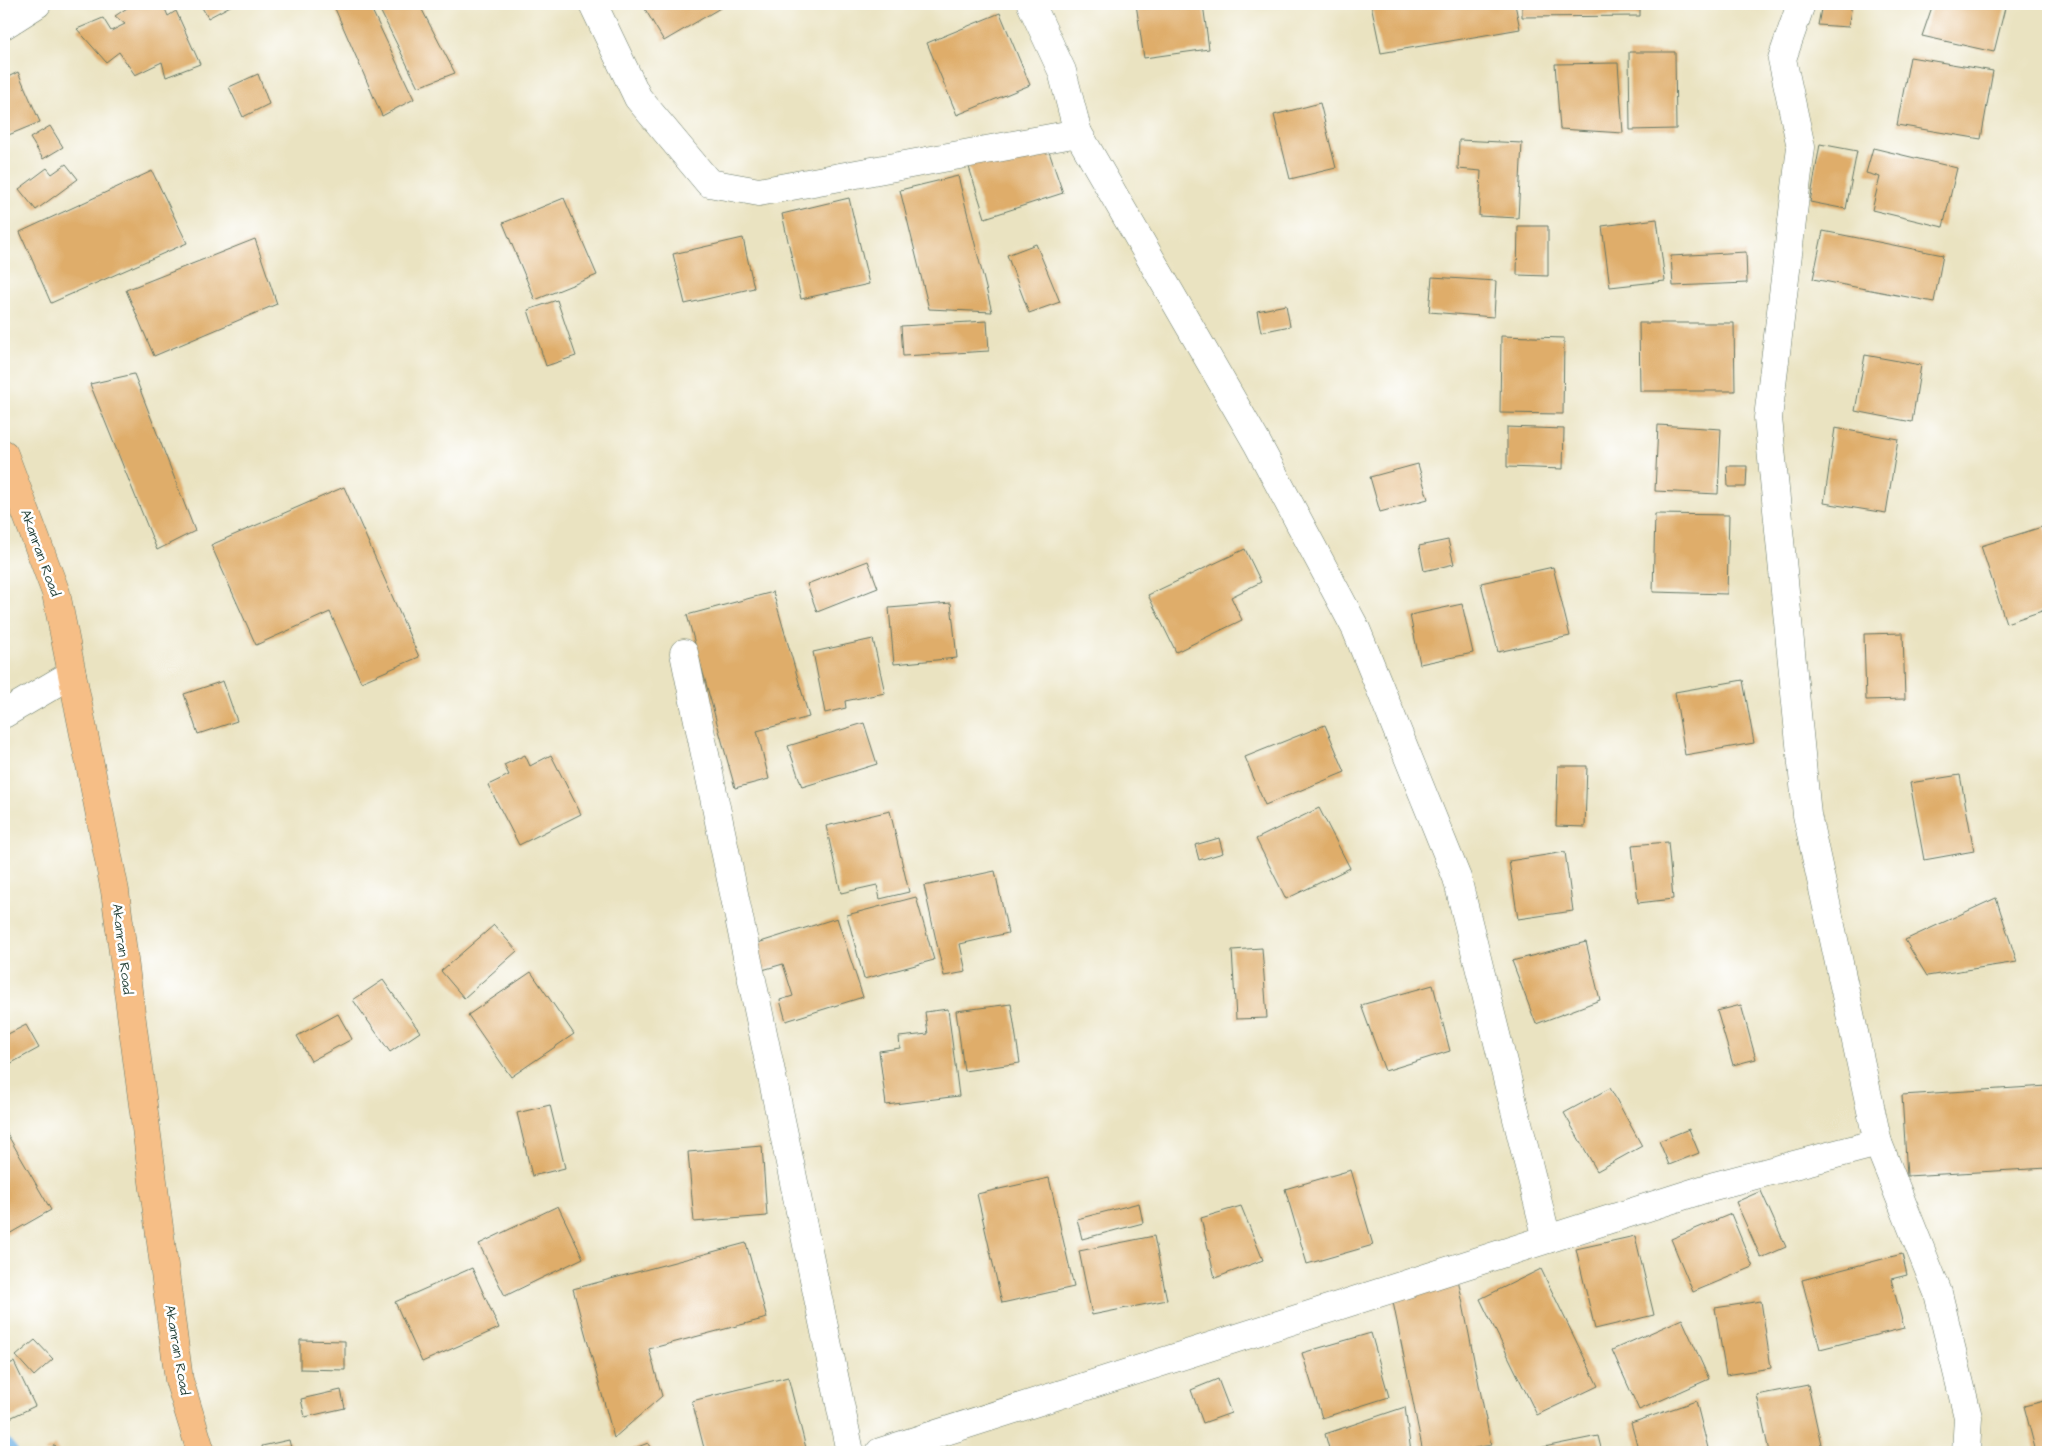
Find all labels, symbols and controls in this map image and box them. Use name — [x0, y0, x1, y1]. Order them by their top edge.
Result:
street label: Akanran Road — [15, 507, 65, 599]
street label: Akanran Road — [107, 902, 137, 996]
street label: Akanran Road — [159, 1303, 195, 1397]

